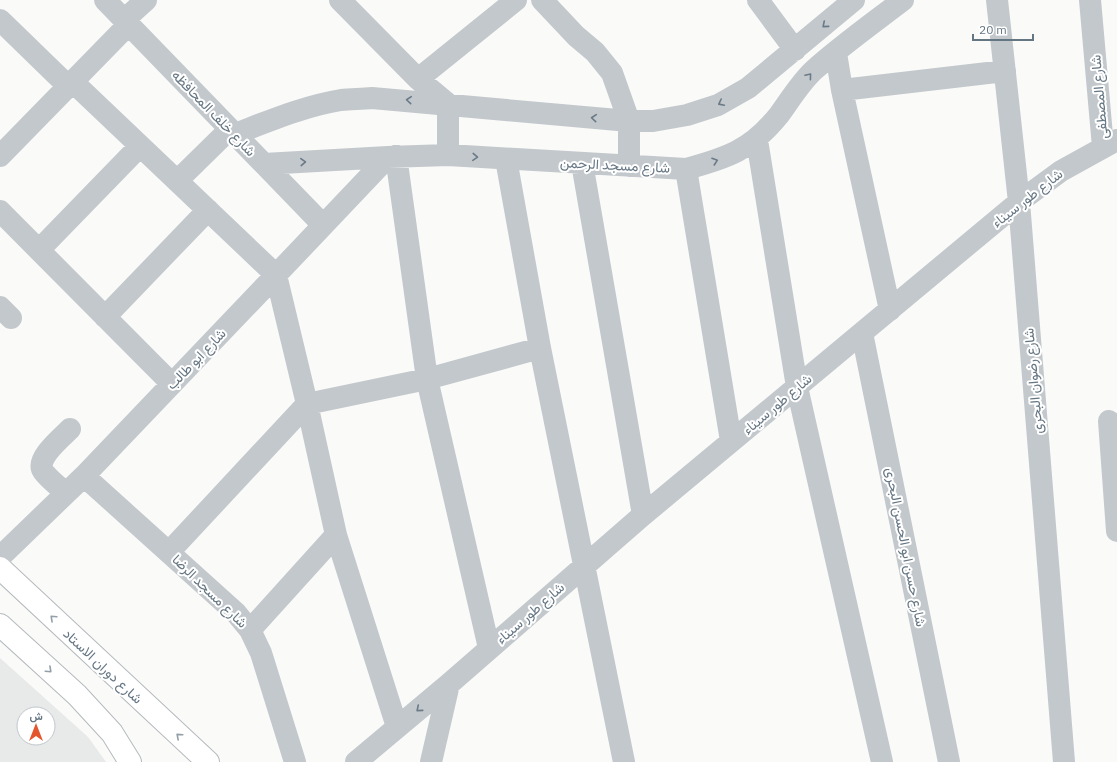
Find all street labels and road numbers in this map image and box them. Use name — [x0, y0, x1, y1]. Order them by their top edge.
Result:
street label: شارع المصطفى — [1086, 54, 1114, 140]
street label: شارع خلف المحافظه — [167, 66, 260, 161]
street label: شارع مسجد الرحمن — [559, 153, 670, 179]
street label: شارع طور سيناء — [988, 165, 1067, 233]
street label: شارع ابو طالب — [162, 325, 231, 395]
street label: شارع رضوان البحرى — [1019, 327, 1049, 435]
street label: شارع طور سيناء — [739, 370, 817, 440]
street label: شارع حسن ابو الحسن البحرى — [880, 466, 930, 629]
street label: شارع مسجد الرضا — [167, 550, 252, 633]
street label: شارع طور سيناء — [492, 578, 569, 649]
street label: شارع دوران الاستاد — [58, 625, 147, 709]

